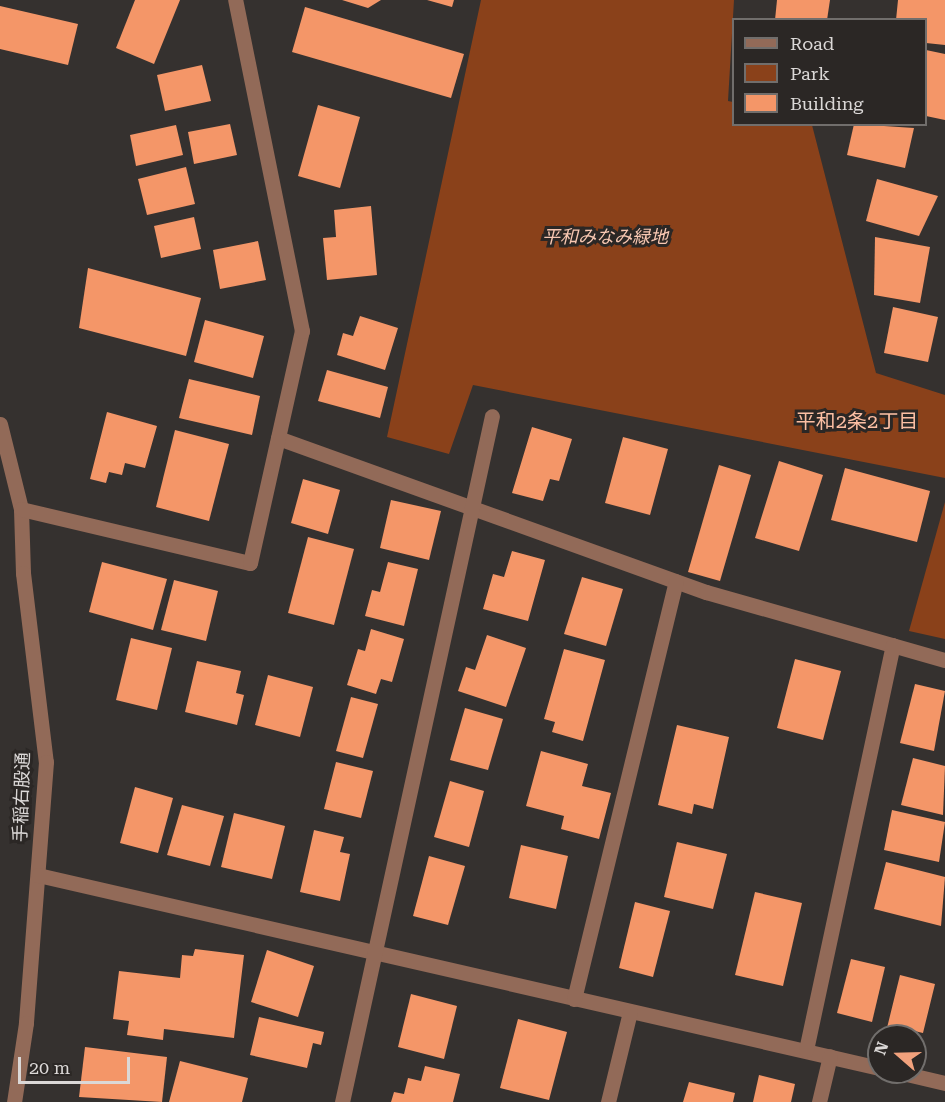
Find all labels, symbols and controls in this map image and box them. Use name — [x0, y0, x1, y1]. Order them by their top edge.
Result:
legend — [732, 18, 927, 126]
text: Road — [790, 33, 834, 54]
text: Park — [790, 63, 830, 84]
text: Building — [790, 93, 864, 114]
park label: 平和みなみ緑地 — [542, 226, 668, 248]
district label: 平和2条2丁目 — [796, 409, 918, 433]
street label: 手稲右股通 — [10, 752, 34, 842]
north arrow — [867, 1024, 927, 1084]
text: N — [870, 1039, 893, 1057]
scale bar — [21, 1045, 134, 1083]
text: 20 m — [29, 1057, 70, 1078]

